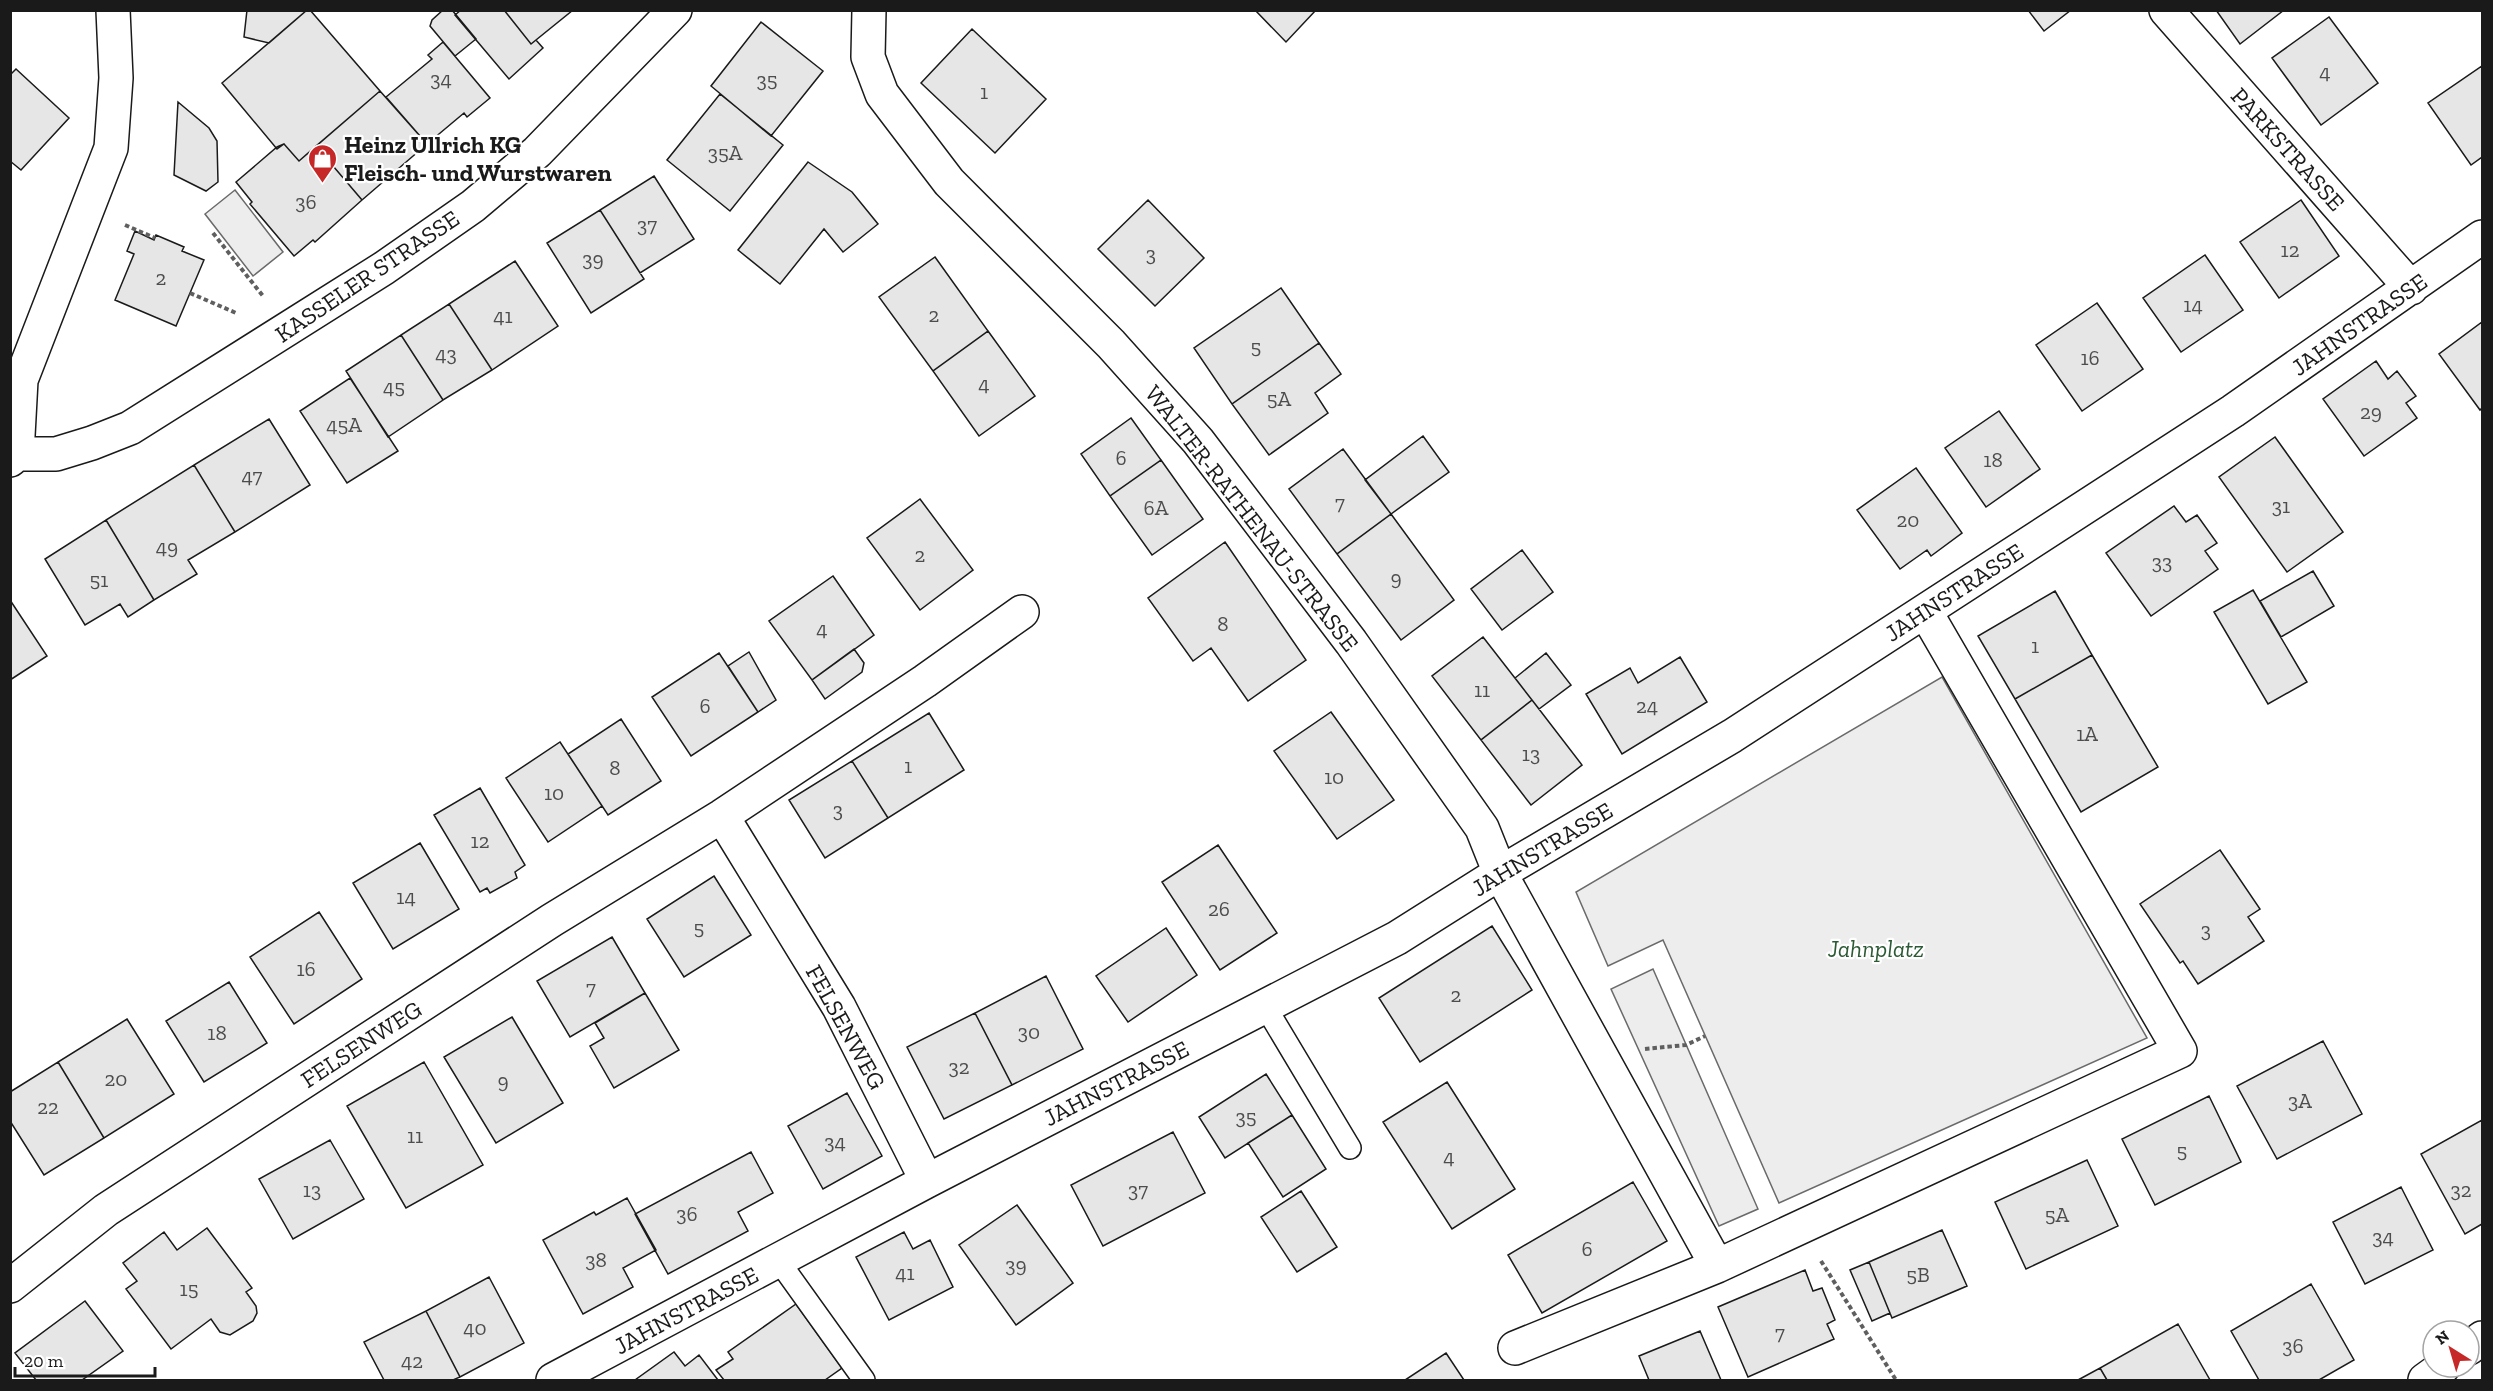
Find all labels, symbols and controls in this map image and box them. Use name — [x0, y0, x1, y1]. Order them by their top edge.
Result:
house number: 4 — [2319, 59, 2331, 84]
house number: 34 — [430, 66, 452, 91]
house number: 35 — [756, 67, 778, 92]
house number: 1 — [980, 79, 988, 104]
street label: PARKSTRASSE — [2225, 81, 2351, 217]
place label: Heinz Ullrich KG Fleisch- und Wurstwaren — [344, 130, 612, 187]
house number: 35A — [708, 140, 743, 165]
shop icon: Heinz Ullrich KG Fleisch- und Wurstwaren — [307, 142, 339, 184]
house number: 36 — [295, 189, 317, 214]
street label: KASSELER STRASSE — [269, 204, 465, 348]
house number: 37 — [637, 212, 657, 237]
house number: 12 — [2281, 237, 2299, 262]
house number: 3 — [1146, 241, 1156, 266]
house number: 39 — [582, 246, 604, 271]
house number: 2 — [156, 265, 166, 290]
street label: JAHNSTRASSE — [2285, 266, 2433, 382]
house number: 14 — [2183, 292, 2203, 317]
house number: 2 — [929, 302, 939, 327]
house number: 41 — [493, 303, 513, 328]
house number: 5 — [1251, 334, 1261, 359]
house number: 43 — [435, 341, 457, 366]
house number: 16 — [2080, 345, 2100, 370]
house number: 4 — [978, 371, 990, 396]
house number: 45 — [383, 374, 405, 399]
street label: WALTER-RATHENAU-STRASSE — [1139, 379, 1365, 657]
house number: 5A — [1267, 386, 1292, 411]
house number: 29 — [2360, 399, 2382, 424]
house number: 45A — [326, 412, 362, 437]
house number: 6 — [1115, 445, 1127, 470]
house number: 18 — [1983, 447, 2003, 472]
house number: 47 — [242, 463, 263, 488]
house number: 7 — [1335, 490, 1345, 515]
house number: 31 — [2272, 493, 2290, 518]
house number: 6A — [1144, 495, 1169, 520]
house number: 20 — [1897, 507, 1919, 532]
house number: 49 — [156, 534, 178, 559]
street label: JAHNSTRASSE — [1879, 536, 2029, 648]
house number: 2 — [915, 542, 925, 567]
house number: 33 — [2152, 549, 2172, 574]
house number: 9 — [1390, 565, 1402, 590]
house number: 51 — [90, 567, 108, 592]
house number: 8 — [1217, 611, 1229, 636]
house number: 4 — [816, 616, 828, 641]
house number: 1 — [2031, 633, 2039, 658]
house number: 11 — [1474, 677, 1490, 702]
house number: 6 — [699, 693, 711, 718]
house number: 24 — [1636, 693, 1658, 718]
house number: 1A — [2076, 721, 2098, 746]
house number: 13 — [1522, 741, 1540, 766]
house number: 1 — [904, 753, 912, 778]
house number: 8 — [609, 755, 621, 780]
house number: 10 — [1324, 764, 1344, 789]
house number: 10 — [544, 780, 564, 805]
street label: JAHNSTRASSE — [1466, 796, 1618, 902]
house number: 3 — [833, 797, 843, 822]
house number: 12 — [471, 828, 489, 853]
house number: 14 — [396, 884, 416, 909]
house number: 26 — [1208, 896, 1230, 921]
house number: 5 — [694, 915, 704, 940]
house number: 3 — [2201, 917, 2211, 942]
park label: Jahnplatz — [1827, 934, 1924, 963]
house number: 16 — [296, 956, 316, 981]
street label: FELSENWEG — [800, 959, 892, 1095]
house number: 7 — [586, 975, 596, 1000]
house number: 2 — [1451, 982, 1461, 1007]
street label: FELSENWEG — [295, 994, 427, 1094]
house number: 30 — [1018, 1019, 1040, 1044]
house number: 18 — [207, 1020, 227, 1045]
street label: JAHNSTRASSE — [1038, 1034, 1194, 1132]
house number: 32 — [948, 1054, 970, 1079]
house number: 20 — [105, 1066, 127, 1091]
house number: 9 — [497, 1068, 509, 1093]
house number: 3A — [2288, 1088, 2312, 1113]
house number: 22 — [37, 1094, 59, 1119]
house number: 35 — [1235, 1104, 1257, 1129]
house number: 11 — [407, 1123, 423, 1148]
house number: 34 — [824, 1129, 846, 1154]
house number: 5 — [2177, 1138, 2187, 1163]
house number: 4 — [1443, 1144, 1455, 1169]
house number: 13 — [303, 1177, 321, 1202]
house number: 37 — [1128, 1177, 1148, 1202]
house number: 32 — [2450, 1177, 2472, 1202]
house number: 36 — [676, 1201, 698, 1226]
house number: 5A — [2045, 1202, 2070, 1227]
house number: 34 — [2372, 1224, 2394, 1249]
house number: 6 — [1581, 1236, 1593, 1261]
house number: 38 — [585, 1247, 607, 1272]
house number: 39 — [1005, 1252, 1027, 1277]
street label: JAHNSTRASSE — [609, 1260, 763, 1360]
house number: 41 — [895, 1260, 915, 1285]
house number: 5B — [1906, 1262, 1930, 1287]
house number: 15 — [180, 1276, 198, 1301]
house number: 40 — [463, 1315, 487, 1340]
north arrow — [2421, 1319, 2481, 1379]
house number: 7 — [1775, 1320, 1785, 1345]
text: N — [2432, 1326, 2453, 1349]
house number: 36 — [2282, 1333, 2304, 1358]
scale bar — [15, 1340, 154, 1378]
house number: 42 — [401, 1348, 423, 1373]
text: 20 m — [24, 1350, 64, 1372]

